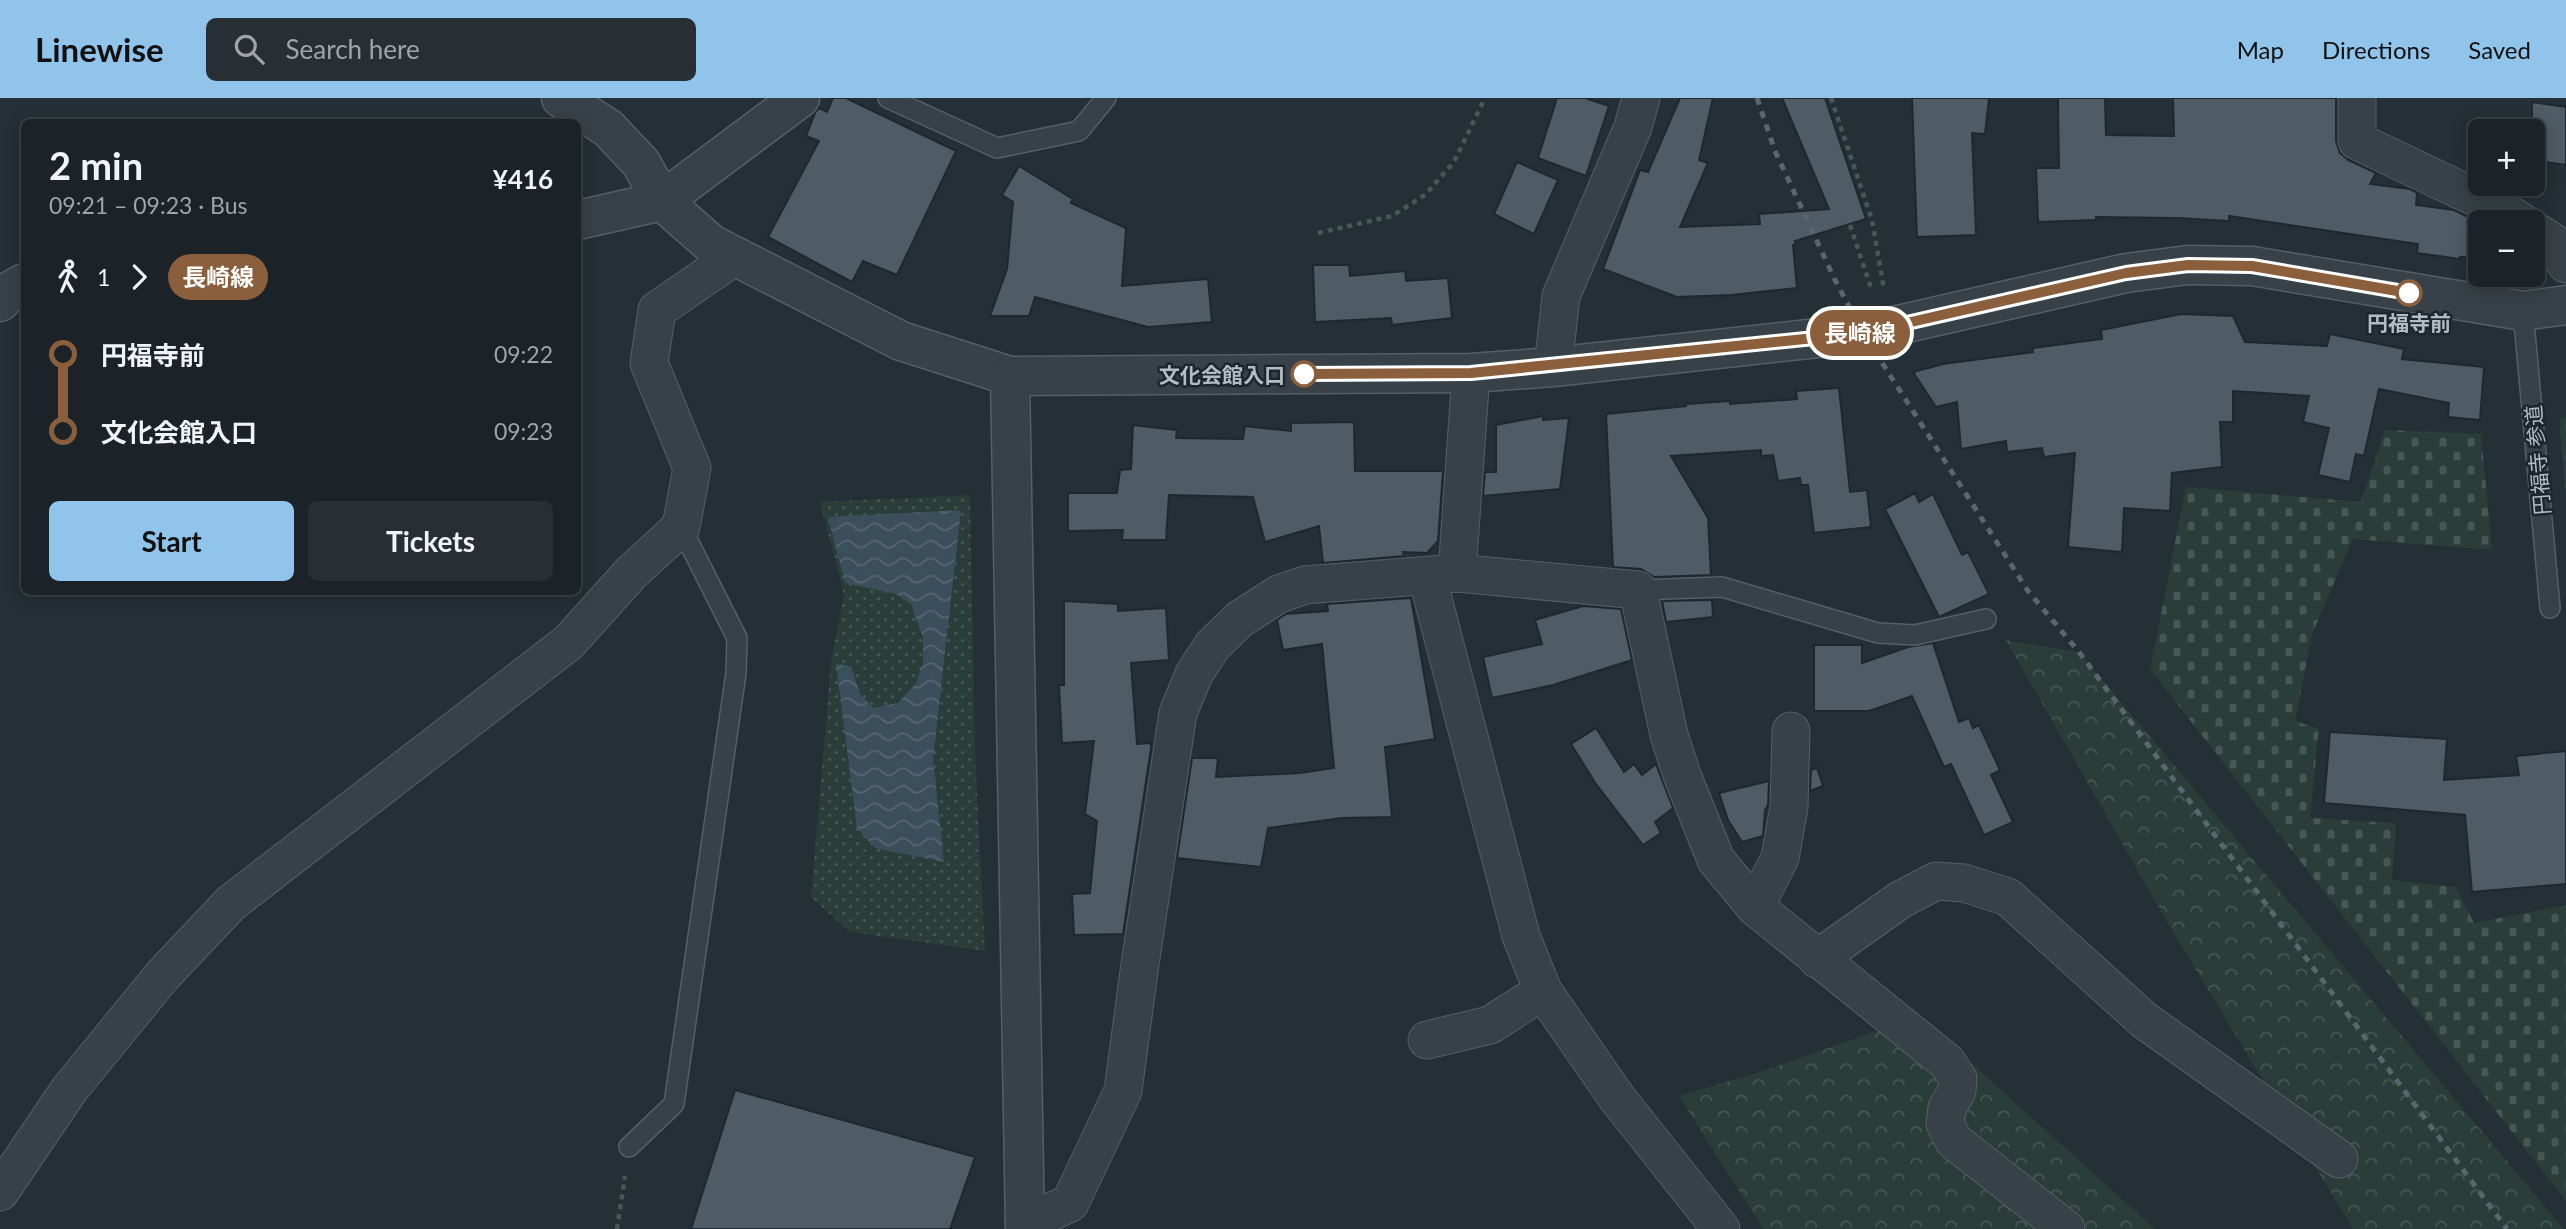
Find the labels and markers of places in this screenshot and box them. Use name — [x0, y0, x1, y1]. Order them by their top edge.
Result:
marker: 円福寺前 — [2396, 280, 2422, 306]
place label: 円福寺前 — [2367, 310, 2451, 335]
marker: 文化会館入口 — [1291, 361, 1317, 387]
place label: 文化会館入口 — [1159, 362, 1285, 387]

